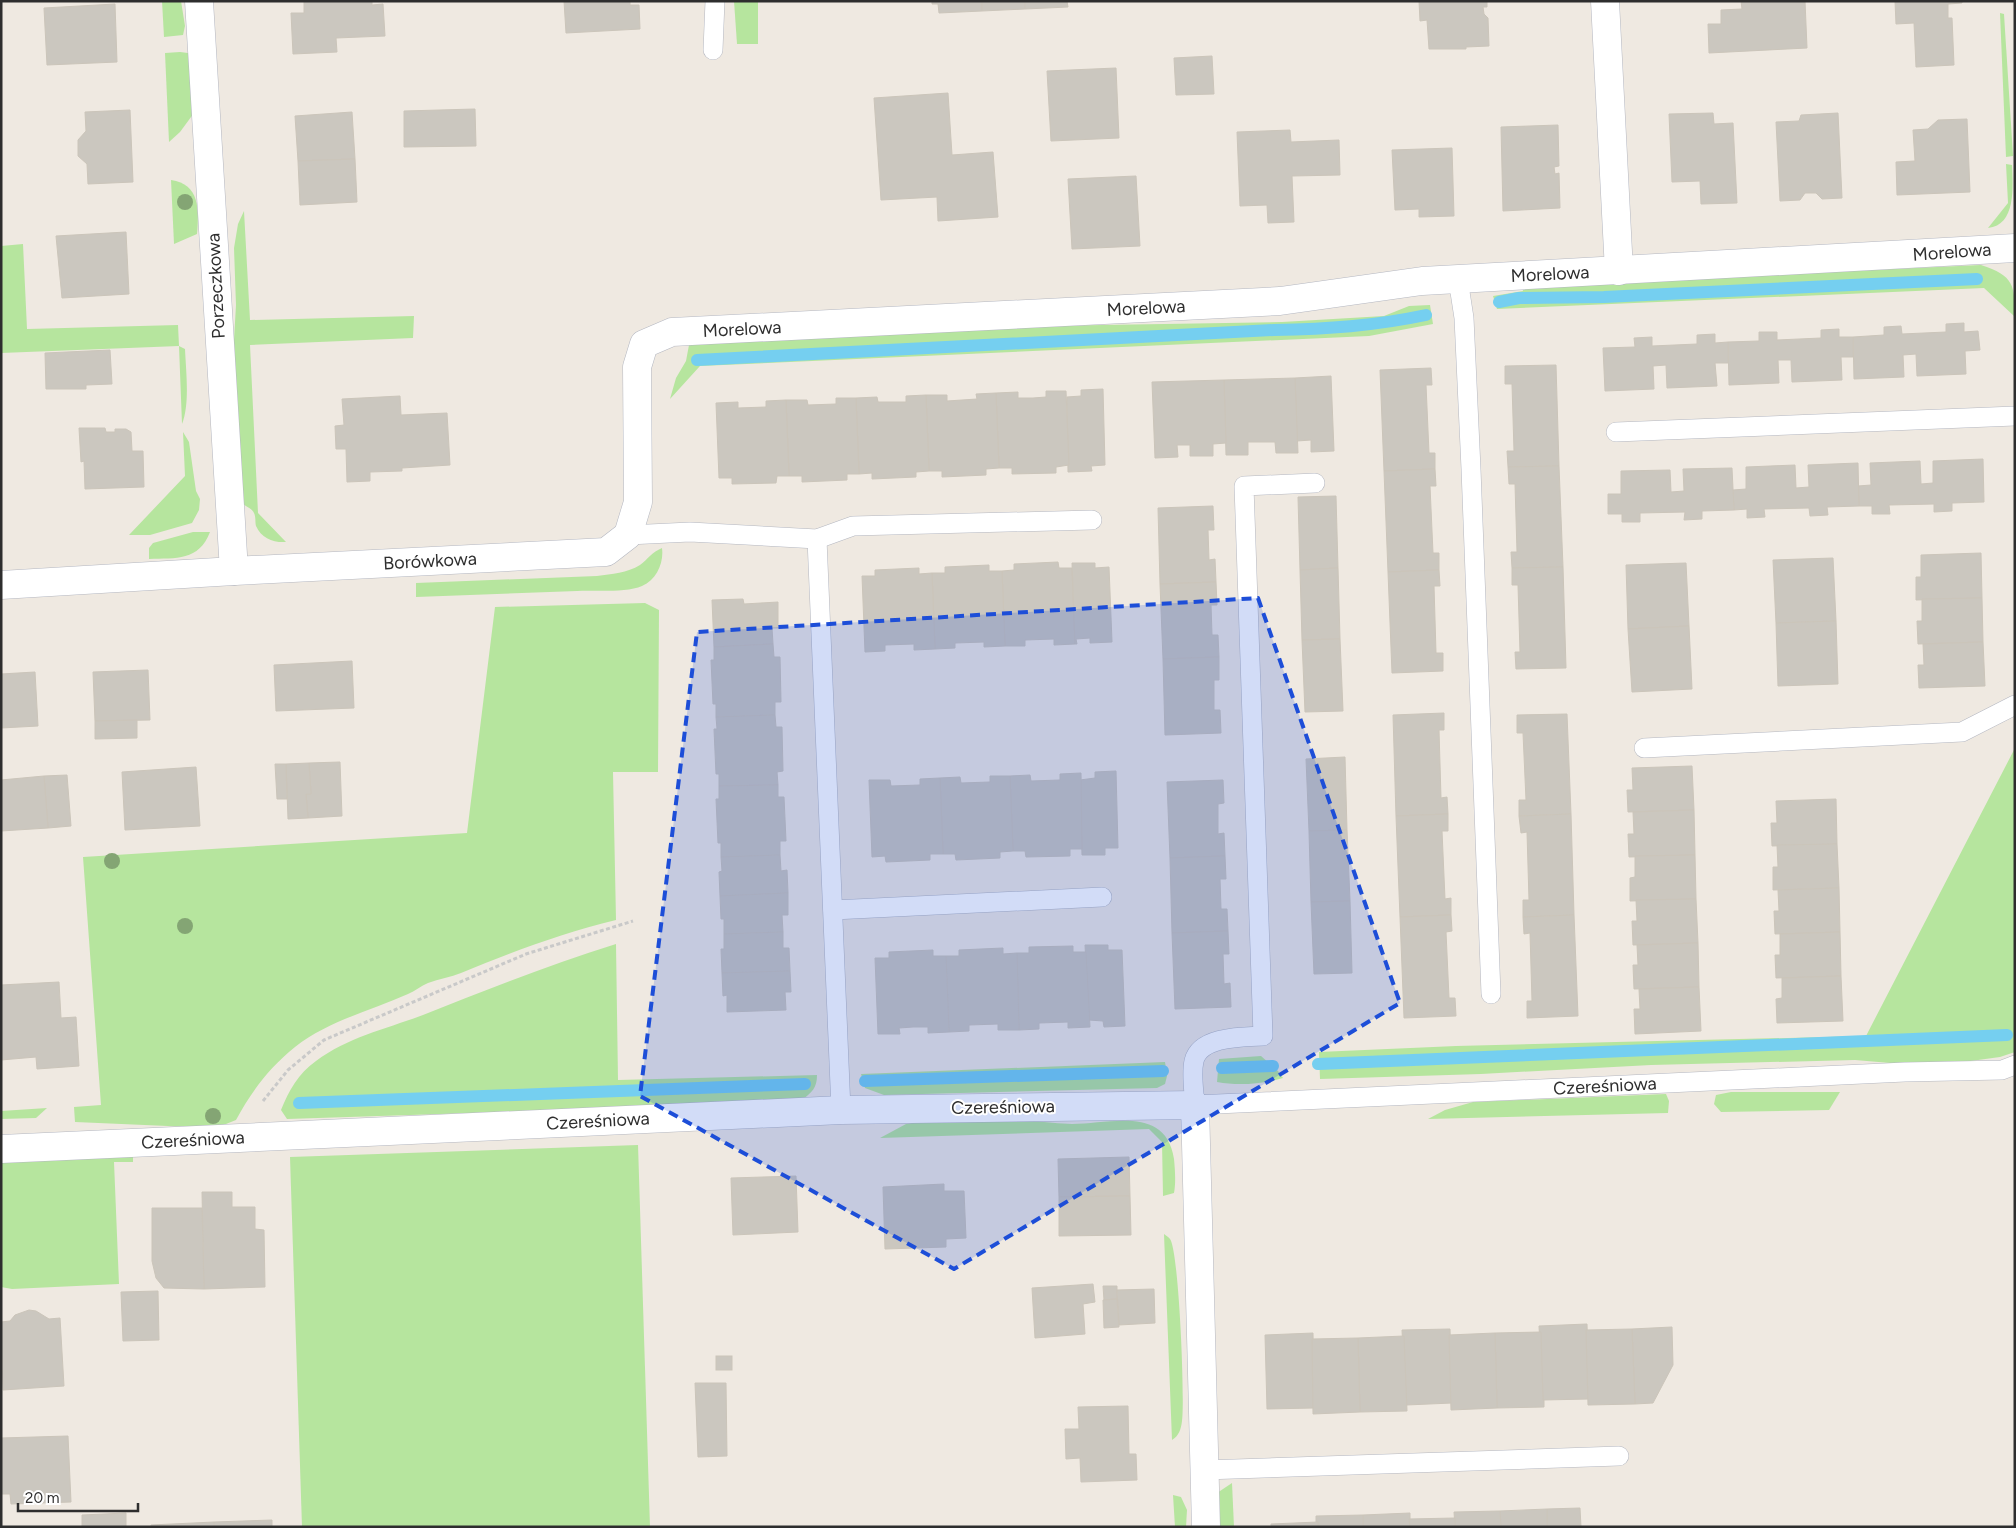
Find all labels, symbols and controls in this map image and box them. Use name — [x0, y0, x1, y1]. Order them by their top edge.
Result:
street label: Porzeczkowa — [202, 233, 230, 339]
street label: Morelowa — [1912, 238, 1992, 266]
street label: Morelowa — [1510, 261, 1590, 287]
street label: Morelowa — [1106, 295, 1186, 321]
street label: Morelowa — [702, 316, 782, 342]
street label: Borówkowa — [383, 548, 477, 574]
street label: Czereśniowa — [1553, 1072, 1657, 1100]
street label: Czereśniowa — [951, 1095, 1055, 1119]
street label: Czereśniowa — [546, 1107, 650, 1135]
street label: Czereśniowa — [141, 1126, 245, 1154]
scale bar — [18, 1480, 138, 1512]
text: 20 m — [25, 1489, 59, 1507]

